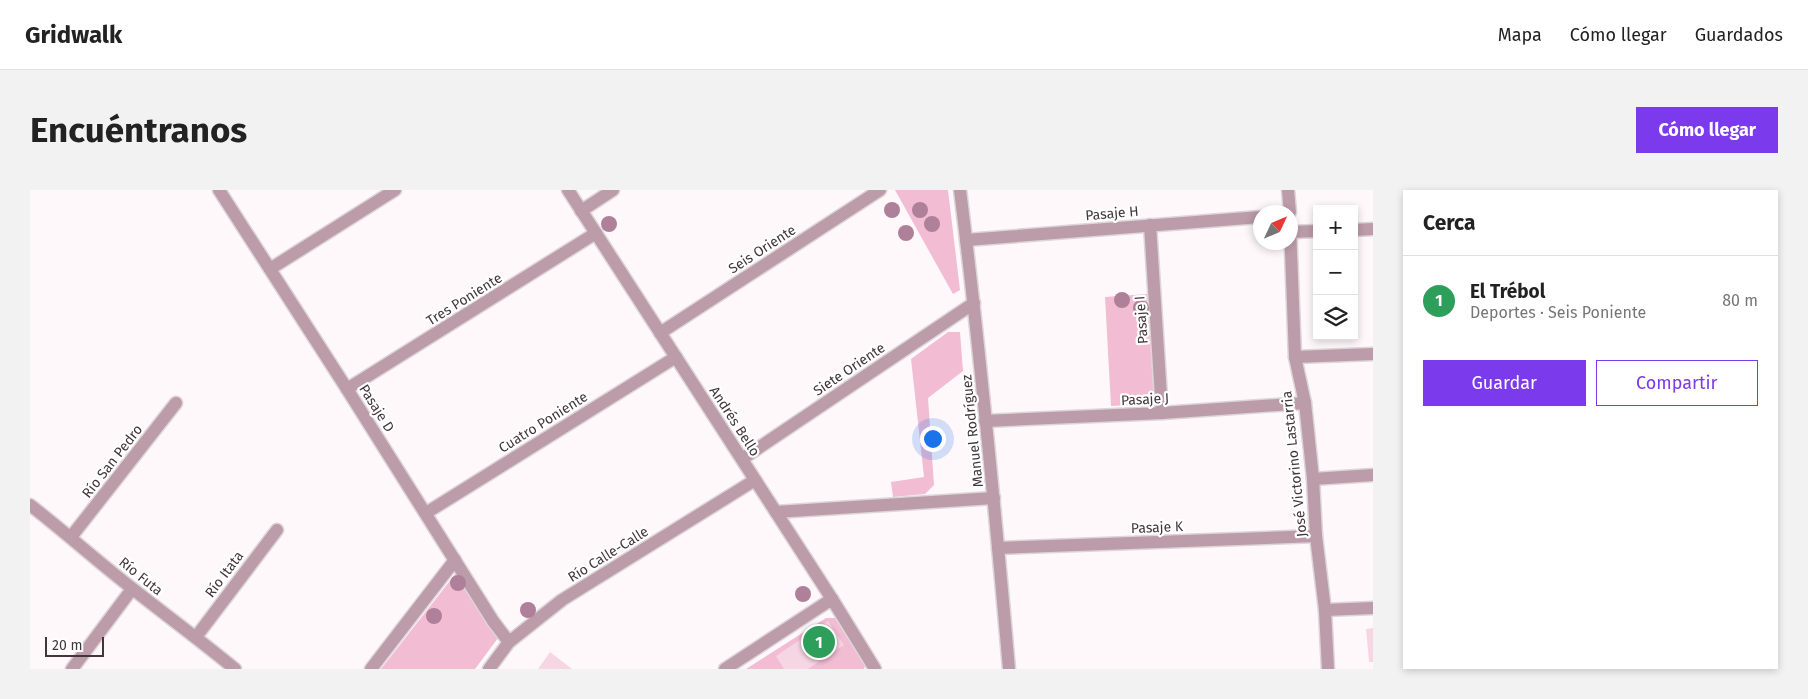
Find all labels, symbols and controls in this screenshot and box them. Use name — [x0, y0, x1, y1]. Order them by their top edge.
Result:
text: Gridwalk — [25, 21, 122, 49]
text: Mapa — [1498, 24, 1542, 46]
text: Cómo llegar — [1570, 24, 1667, 46]
text: Guardados — [1695, 24, 1783, 46]
button: Cómo llegar — [1636, 107, 1778, 153]
text: Encuéntranos — [30, 109, 247, 151]
street label: Pasaje H — [1085, 203, 1139, 224]
north arrow — [1253, 205, 1298, 250]
map controls — [1313, 205, 1358, 340]
button: + — [1313, 205, 1358, 250]
text: Cerca — [1423, 210, 1475, 236]
street label: Seis Oriente — [725, 221, 799, 277]
button: − — [1313, 250, 1358, 295]
street label: Tres Poniente — [423, 269, 505, 329]
text: El Trébol — [1470, 280, 1545, 303]
text: 1 — [1435, 291, 1443, 310]
text: 80 m — [1722, 291, 1758, 310]
street label: Pasaje I — [1131, 295, 1152, 345]
button: layers — [1313, 295, 1358, 340]
text: Deportes · Seis Poniente — [1470, 303, 1646, 322]
street label: Siete Oriente — [810, 339, 888, 400]
button: Guardar — [1423, 360, 1586, 406]
button: Compartir — [1596, 360, 1758, 406]
street label: Manuel Rodríguez — [958, 374, 987, 488]
street label: Pasaje D — [355, 381, 398, 435]
street label: Andrés Bello — [706, 383, 763, 459]
street label: Cuatro Poniente — [496, 388, 591, 457]
street label: Pasaje J — [1120, 390, 1170, 409]
street label: José Victorino Lastarria — [1278, 390, 1311, 538]
street label: Río San Pedro — [79, 421, 146, 501]
your location — [920, 426, 946, 452]
street label: Pasaje K — [1131, 518, 1184, 537]
street label: Río Calle-Calle — [565, 523, 652, 586]
street label: Río Itata — [201, 548, 247, 601]
street label: Río Futa — [115, 554, 166, 599]
pin: 1 — [803, 623, 835, 661]
scale bar — [45, 634, 104, 657]
text: 20 m — [52, 637, 82, 654]

